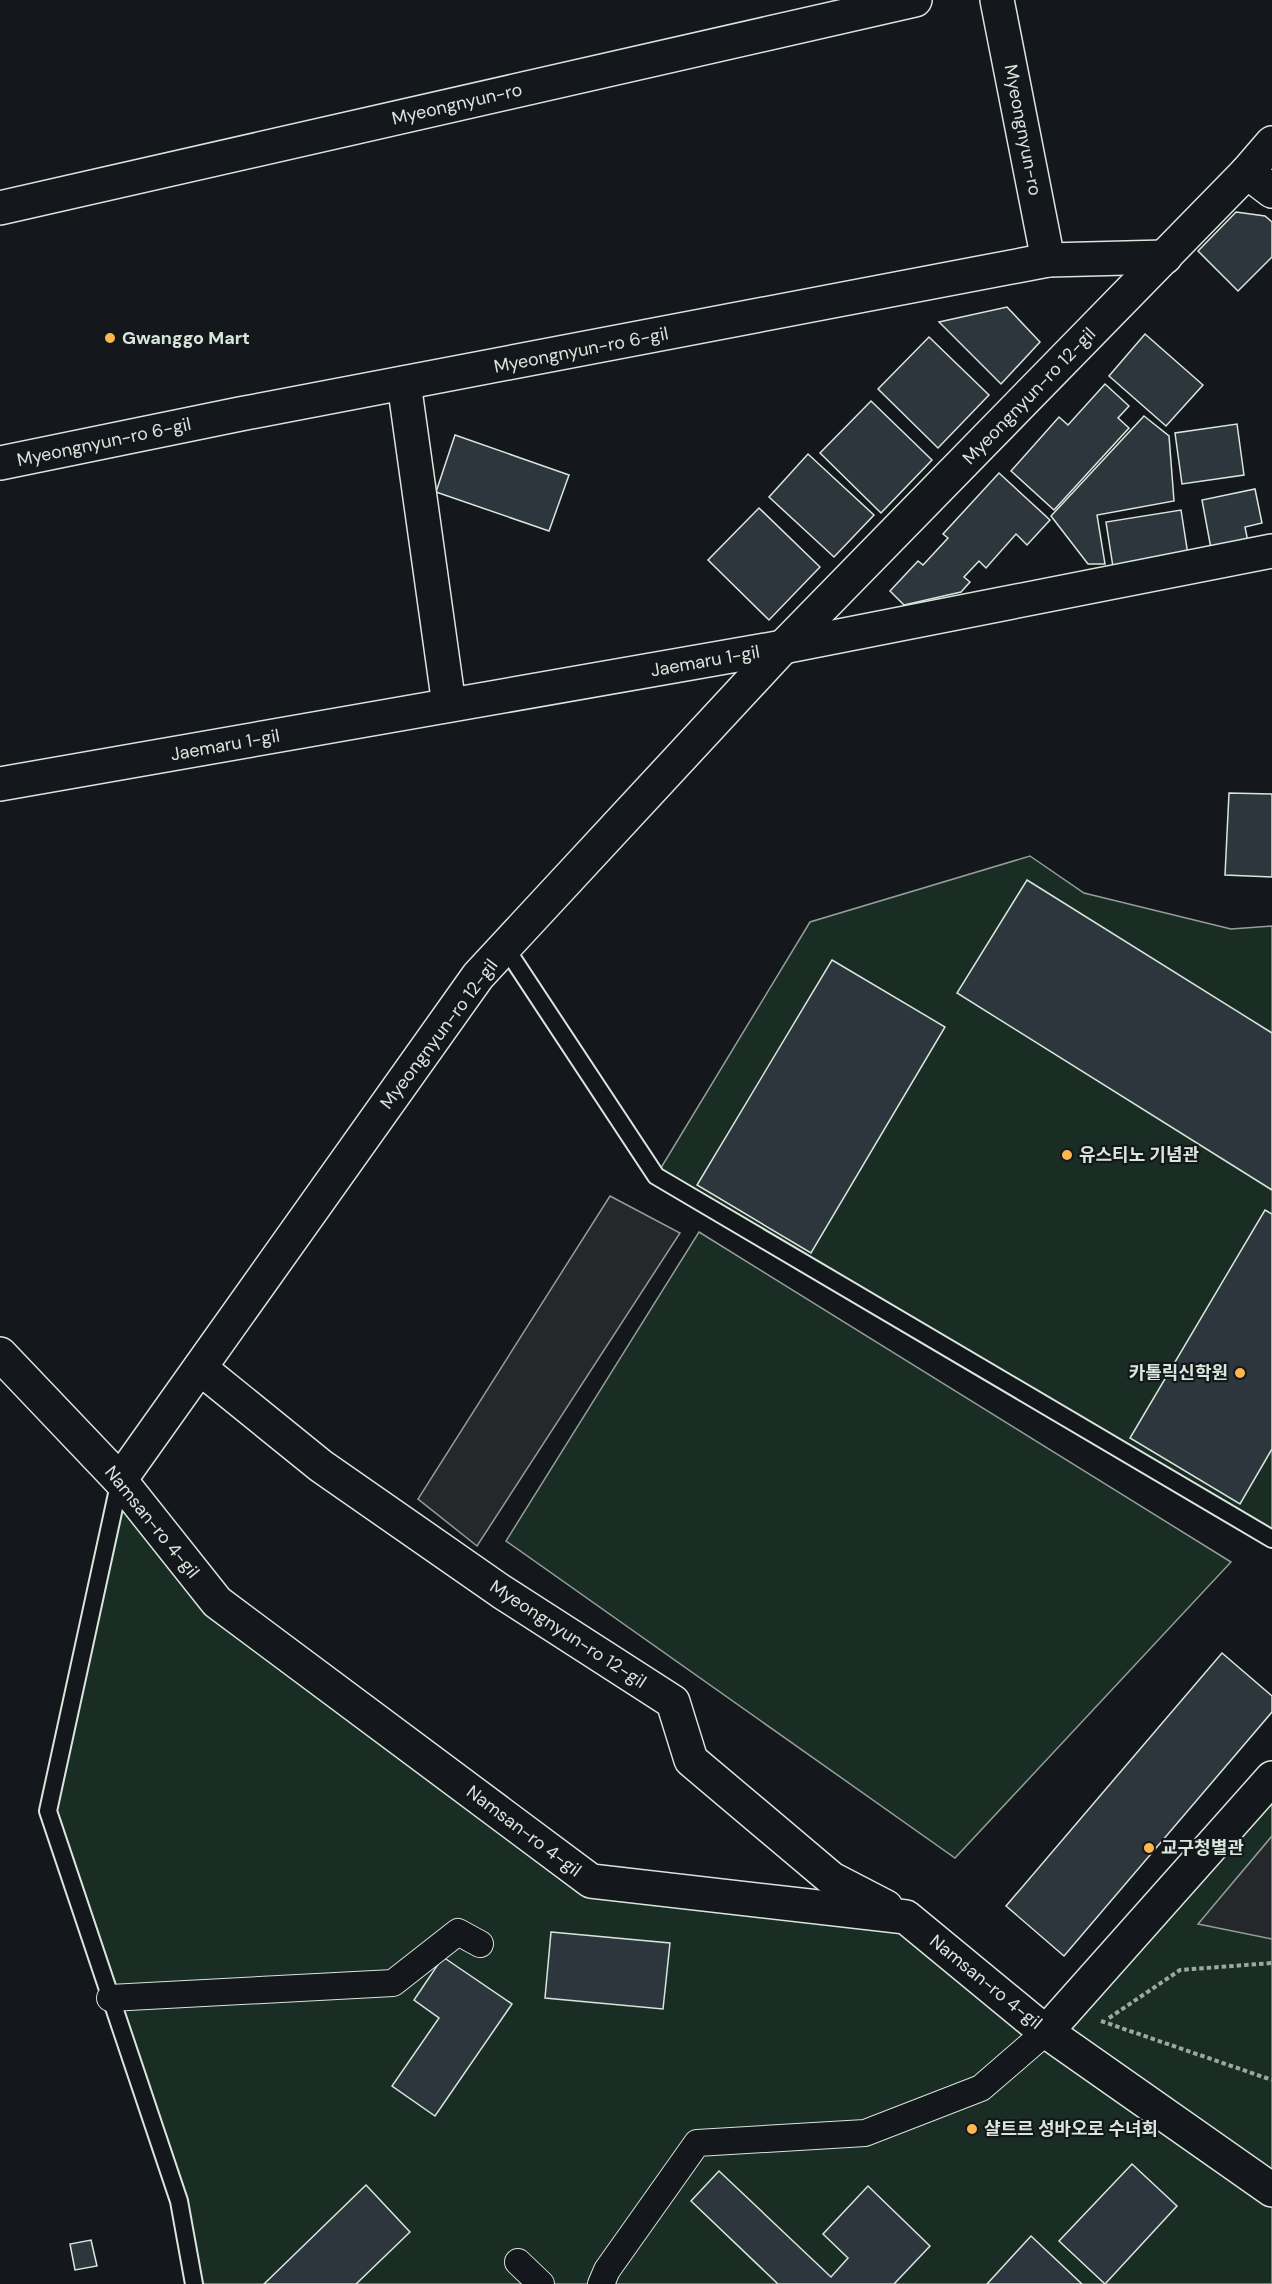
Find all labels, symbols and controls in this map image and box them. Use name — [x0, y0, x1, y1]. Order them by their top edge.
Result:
street label: Myeongnyun-ro — [999, 62, 1047, 198]
street label: Myeongnyun-ro — [389, 77, 525, 131]
street label: Myeongnyun-ro 6-gil — [492, 321, 670, 379]
street label: Myeongnyun-ro 12-gil — [957, 322, 1101, 470]
place label: Gwanggo Mart — [122, 326, 250, 350]
marker: Gwanggo Mart — [103, 331, 117, 345]
street label: Myeongnyun-ro 6-gil — [15, 412, 193, 472]
street label: Jaemaru 1-gil — [649, 640, 761, 682]
street label: Jaemaru 1-gil — [169, 724, 281, 766]
street label: Myeongnyun-ro 12-gil — [375, 954, 503, 1114]
place label: 유스티노 기념관 — [1079, 1143, 1200, 1167]
marker: 유스티노 기념관 — [1060, 1148, 1074, 1162]
place label: 카톨릭신학원 — [1129, 1361, 1228, 1385]
marker: 카톨릭신학원 — [1233, 1366, 1247, 1380]
street label: Namsan-ro 4-gil — [99, 1461, 205, 1583]
street label: Myeongnyun-ro 12-gil — [485, 1574, 651, 1694]
street label: Namsan-ro 4-gil — [462, 1780, 586, 1882]
place label: 교구청별관 — [1161, 1836, 1244, 1860]
marker: 교구청별관 — [1142, 1841, 1156, 1855]
street label: Namsan-ro 4-gil — [925, 1929, 1047, 2035]
place label: 샬트르 성바오로 수녀회 — [984, 2117, 1158, 2141]
marker: 샬트르 성바오로 수녀회 — [965, 2122, 979, 2136]

